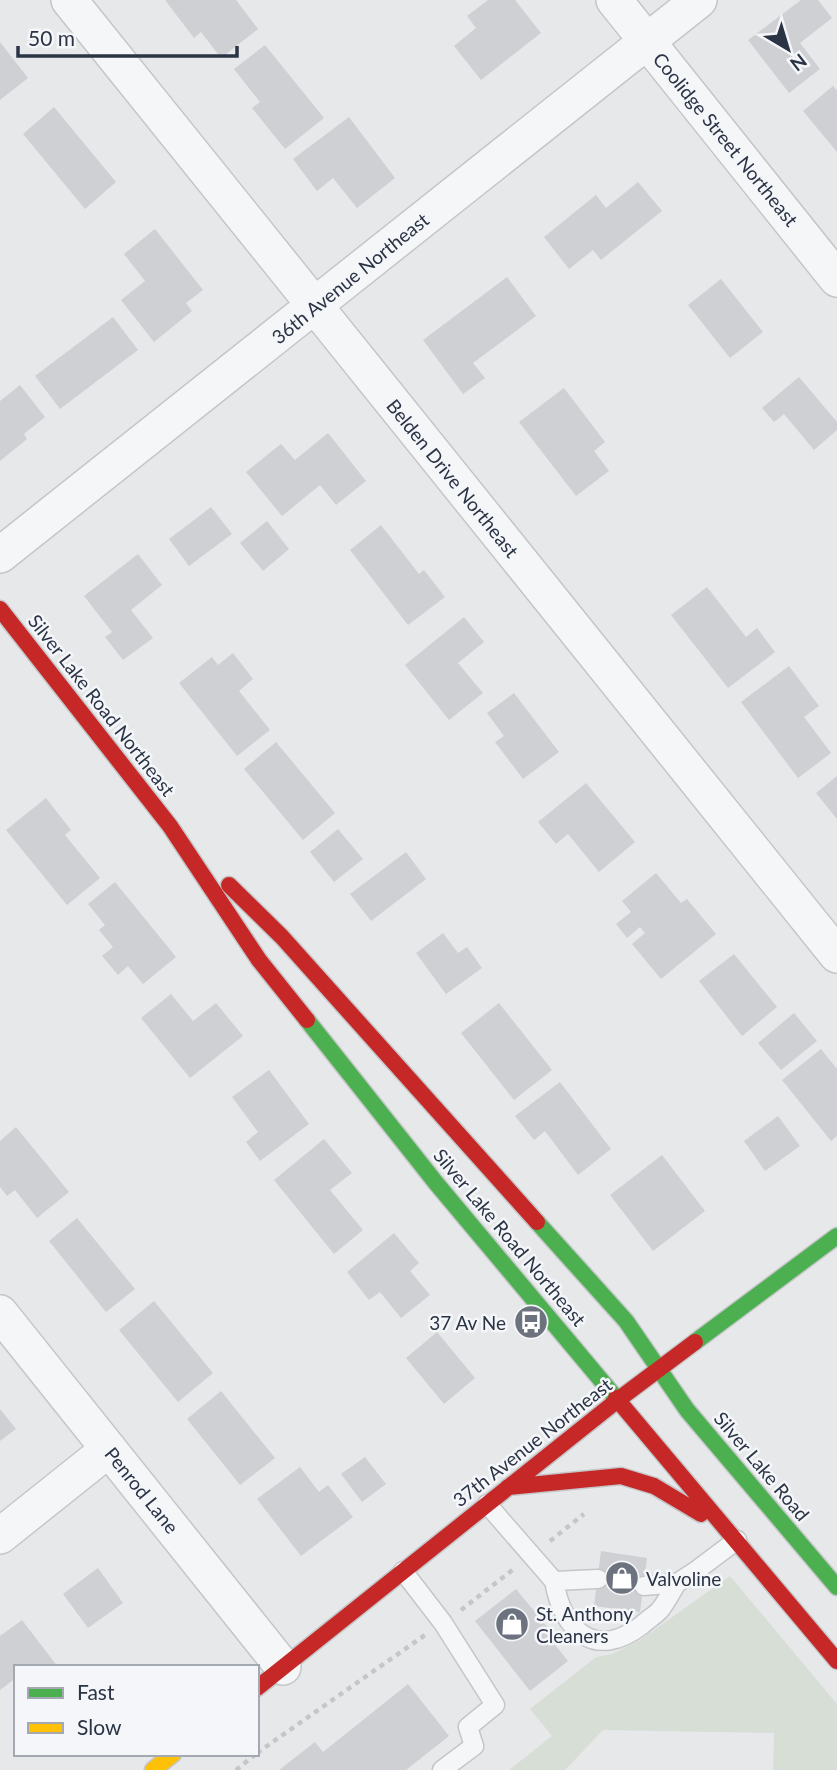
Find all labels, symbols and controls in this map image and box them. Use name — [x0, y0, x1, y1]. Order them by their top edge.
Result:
scale bar — [18, 14, 236, 58]
north arrow — [753, 14, 823, 84]
text: 50 m — [28, 25, 75, 50]
street label: Coolidge Street Northeast — [649, 47, 803, 231]
street label: 36th Avenue Northeast — [267, 208, 433, 348]
street label: Belden Drive Northeast — [382, 394, 524, 562]
street label: Silver Lake Road Northeast — [24, 610, 180, 801]
street label: Silver Lake Road Northeast — [429, 1144, 591, 1330]
bus stop icon: 37 Av Ne — [512, 1303, 550, 1341]
place label: 37 Av Ne — [429, 1311, 506, 1334]
street label: 37th Avenue Northeast — [448, 1373, 616, 1511]
street label: Silver Lake Road — [710, 1407, 814, 1525]
street label: Penrod Lane — [100, 1442, 184, 1538]
shop icon: Valvoline — [603, 1559, 641, 1597]
place label: Valvoline — [646, 1567, 721, 1590]
place label: St. Anthony Cleaners — [536, 1602, 633, 1647]
shop icon: St. Anthony Cleaners — [493, 1605, 531, 1643]
legend — [14, 1665, 259, 1756]
text: Fast — [77, 1679, 115, 1704]
text: Slow — [77, 1714, 122, 1739]

